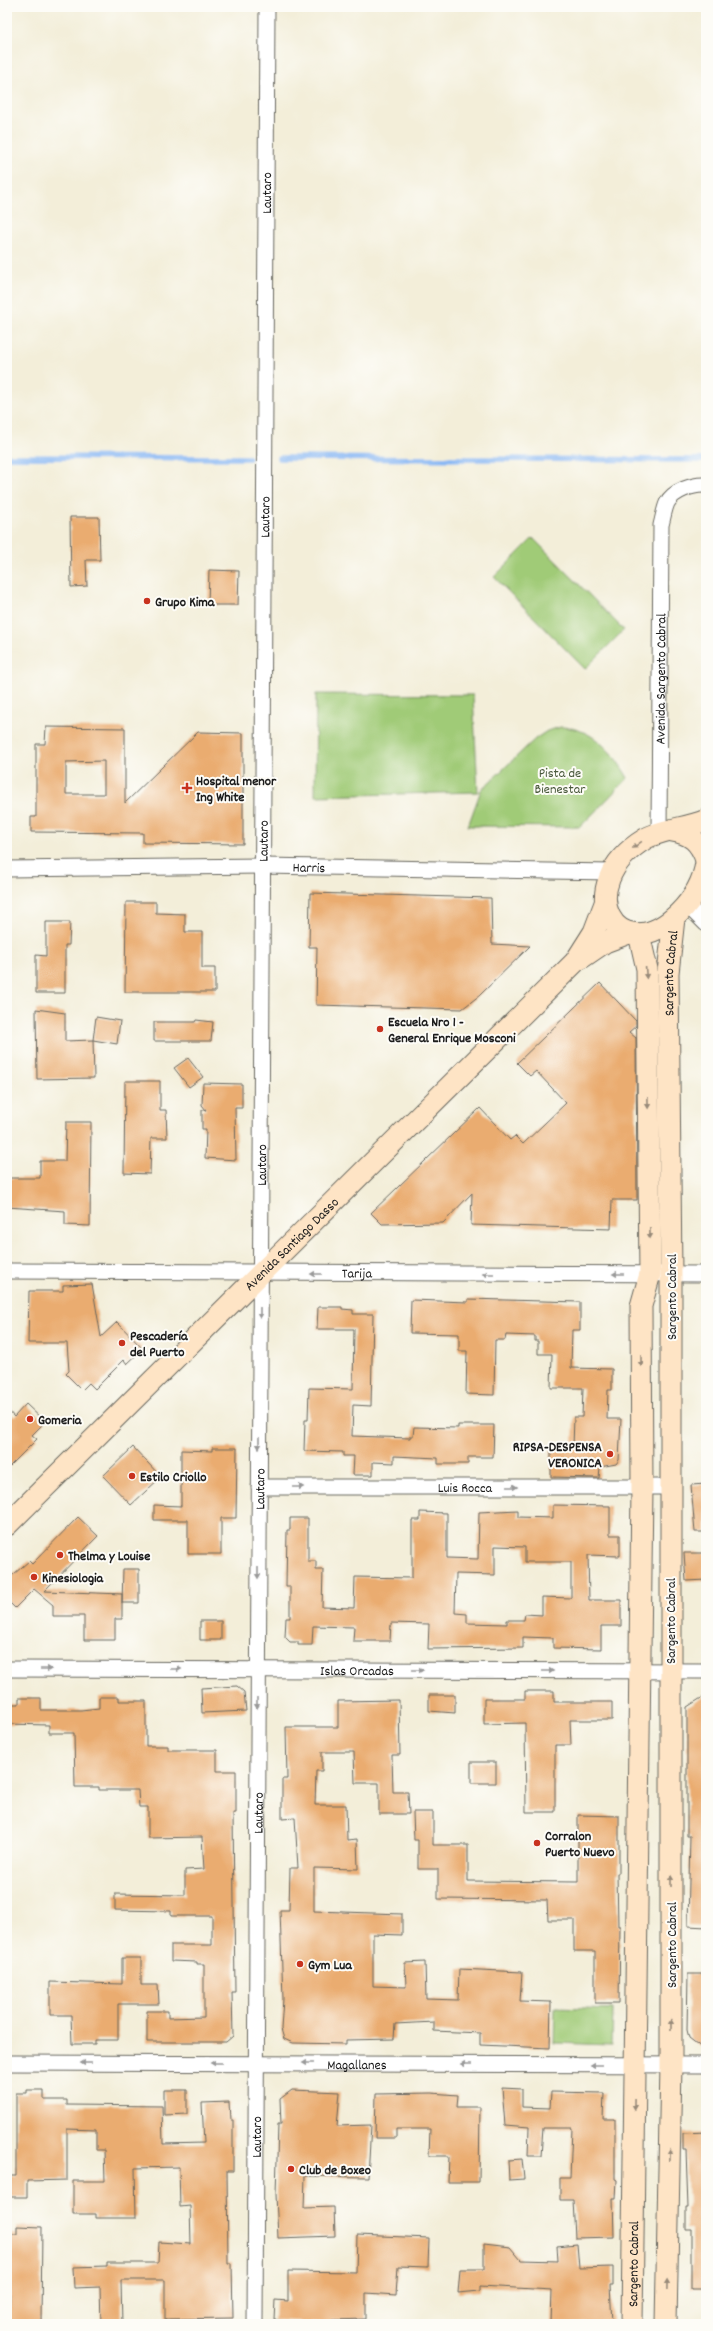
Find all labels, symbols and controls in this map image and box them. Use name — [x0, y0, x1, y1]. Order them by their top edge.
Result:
street label: Lautaro — [258, 172, 278, 214]
street label: Lautaro — [256, 496, 276, 538]
place label: Grupo Kima — [155, 593, 216, 613]
marker: Grupo Kima — [142, 596, 152, 606]
street label: Avenida Sargento Cabral — [652, 613, 672, 745]
park label: Pista de Bienestar — [535, 764, 586, 800]
place label: Hospital menor Ing White — [196, 772, 277, 808]
marker: Hospital menor Ing White — [181, 782, 193, 794]
street label: Lautaro — [255, 820, 275, 862]
one-way arrow — [632, 840, 643, 849]
street label: Harris — [292, 859, 326, 879]
street label: Sargento Cabral — [660, 929, 685, 1016]
one-way arrow — [643, 967, 650, 979]
place label: Escuela Nro 1 - General Enrique Mosconi — [388, 1013, 516, 1049]
marker: Escuela Nro 1 - General Enrique Mosconi — [375, 1024, 385, 1034]
one-way arrow — [645, 1097, 651, 1110]
street label: Lautaro — [253, 1144, 273, 1186]
street label: Avenida Santiago Dasso — [241, 1193, 344, 1296]
one-way arrow — [646, 1227, 653, 1239]
street label: Sargento Cabral — [663, 1253, 683, 1340]
street label: Tarija — [342, 1264, 373, 1285]
one-way arrow — [309, 1271, 322, 1277]
one-way arrow — [481, 1271, 494, 1277]
one-way arrow — [611, 1271, 624, 1277]
one-way arrow — [257, 1307, 263, 1320]
place label: Pescadería del Puerto — [130, 1327, 189, 1363]
marker: Pescadería del Puerto — [117, 1338, 127, 1348]
one-way arrow — [638, 1355, 644, 1368]
place label: Gomeria — [38, 1411, 83, 1431]
marker: Gomeria — [25, 1414, 35, 1424]
one-way arrow — [256, 1437, 262, 1450]
place label: RIPSA-DESPENSA VERONICA — [513, 1438, 602, 1474]
marker: RIPSA-DESPENSA VERONICA — [605, 1449, 615, 1459]
place label: Estilo Criollo — [140, 1468, 207, 1488]
street label: Lautaro — [251, 1468, 271, 1510]
marker: Estilo Criollo — [127, 1471, 137, 1481]
street label: Luis Rocca — [438, 1479, 493, 1499]
one-way arrow — [292, 1484, 305, 1490]
one-way arrow — [506, 1484, 519, 1490]
place label: Thelma y Louise — [68, 1547, 150, 1567]
marker: Thelma y Louise — [55, 1550, 65, 1560]
one-way arrow — [255, 1567, 261, 1580]
place label: Kinesiologia — [42, 1569, 105, 1589]
marker: Kinesiologia — [29, 1572, 39, 1582]
street label: Sargento Cabral — [662, 1577, 682, 1664]
street label: Islas Orcadas — [320, 1662, 394, 1682]
one-way arrow — [40, 1666, 53, 1672]
one-way arrow — [170, 1666, 183, 1672]
one-way arrow — [412, 1667, 425, 1673]
one-way arrow — [542, 1668, 555, 1674]
one-way arrow — [254, 1697, 261, 1709]
street label: Lautaro — [250, 1792, 270, 1834]
place label: Corralon Puerto Nuevo — [545, 1827, 615, 1863]
marker: Corralon Puerto Nuevo — [532, 1838, 542, 1848]
one-way arrow — [668, 1874, 674, 1887]
street label: Sargento Cabral — [663, 1901, 683, 1988]
place label: Gym Lua — [308, 1956, 353, 1976]
marker: Gym Lua — [295, 1959, 305, 1969]
one-way arrow — [668, 2018, 674, 2031]
street label: Magallanes — [327, 2056, 387, 2076]
one-way arrow — [79, 2060, 92, 2066]
one-way arrow — [209, 2060, 222, 2066]
one-way arrow — [301, 2060, 314, 2066]
one-way arrow — [459, 2061, 472, 2067]
one-way arrow — [589, 2062, 602, 2068]
one-way arrow — [631, 2098, 637, 2111]
street label: Lautaro — [248, 2116, 268, 2158]
one-way arrow — [666, 2149, 673, 2161]
place label: Club de Boxeo — [299, 2161, 371, 2181]
marker: Club de Boxeo — [286, 2164, 296, 2174]
street label: Sargento Cabral — [624, 2220, 645, 2307]
one-way arrow — [664, 2278, 670, 2291]

